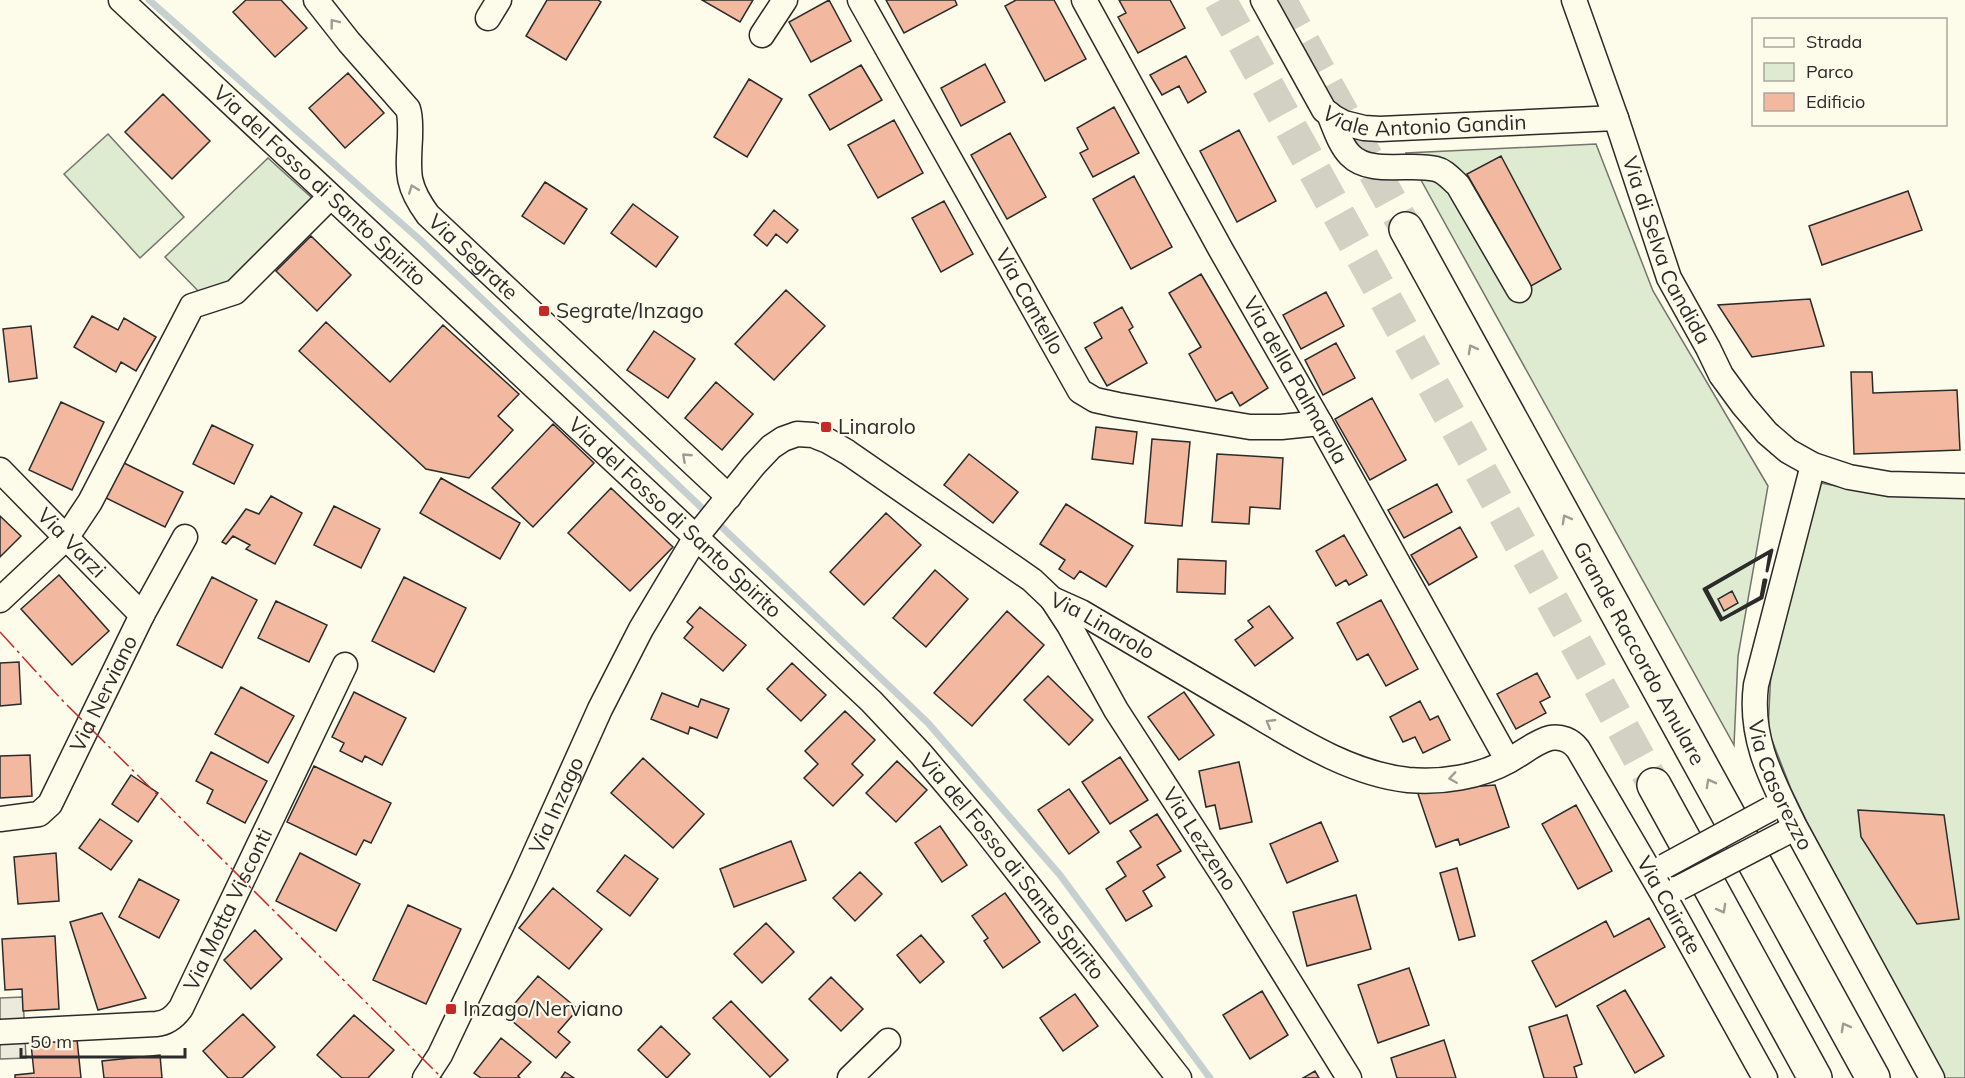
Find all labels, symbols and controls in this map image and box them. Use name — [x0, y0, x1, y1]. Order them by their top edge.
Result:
legend — [1752, 18, 1947, 126]
one-way arrow — [330, 19, 341, 30]
text: Strada — [1806, 30, 1862, 53]
text: Parco — [1806, 60, 1854, 83]
street label: Via del Fosso di Santo Spirito — [208, 79, 432, 291]
text: Edificio — [1806, 90, 1865, 113]
street label: Viale Antonio Gandin — [1318, 100, 1527, 141]
street label: Via di Selva Candida — [1618, 153, 1717, 348]
one-way arrow — [408, 184, 420, 195]
street label: Via Segrate — [423, 208, 524, 305]
street label: Via Cantello — [990, 244, 1071, 359]
street label: Via della Palmarola — [1238, 291, 1354, 468]
place label: Segrate/Inzago — [556, 297, 704, 323]
marker: Segrate/Inzago — [537, 304, 551, 318]
one-way arrow — [1468, 345, 1479, 355]
street label: Via del Fosso di Santo Spirito — [563, 411, 788, 623]
place label: Linarolo — [838, 413, 916, 439]
marker: Linarolo — [819, 420, 833, 434]
one-way arrow — [682, 453, 693, 464]
street label: Via Varzi — [32, 502, 112, 583]
one-way arrow — [1562, 515, 1573, 526]
street label: Grande Raccordo Anulare — [1568, 537, 1711, 769]
street label: Via Linarolo — [1046, 586, 1160, 664]
street label: Via Nerviano — [64, 631, 142, 756]
one-way arrow — [1266, 718, 1276, 730]
street label: Via Casorezzo — [1743, 718, 1819, 854]
street label: Via del Fosso di Santo Spirito — [914, 747, 1111, 984]
street label: Via Inzago — [523, 752, 589, 858]
one-way arrow — [1448, 772, 1457, 784]
one-way arrow — [1706, 779, 1717, 789]
street label: Via Lezzeno — [1158, 782, 1243, 895]
street label: Via Motta Visconti — [177, 824, 277, 995]
street label: Via Cairate — [1632, 851, 1708, 958]
one-way arrow — [1715, 903, 1727, 914]
place label: Inzago/Nerviano — [463, 995, 623, 1021]
marker: Inzago/Nerviano — [444, 1002, 458, 1016]
scale bar — [21, 1021, 184, 1059]
one-way arrow — [1841, 1023, 1852, 1033]
text: 50 m — [30, 1030, 72, 1053]

